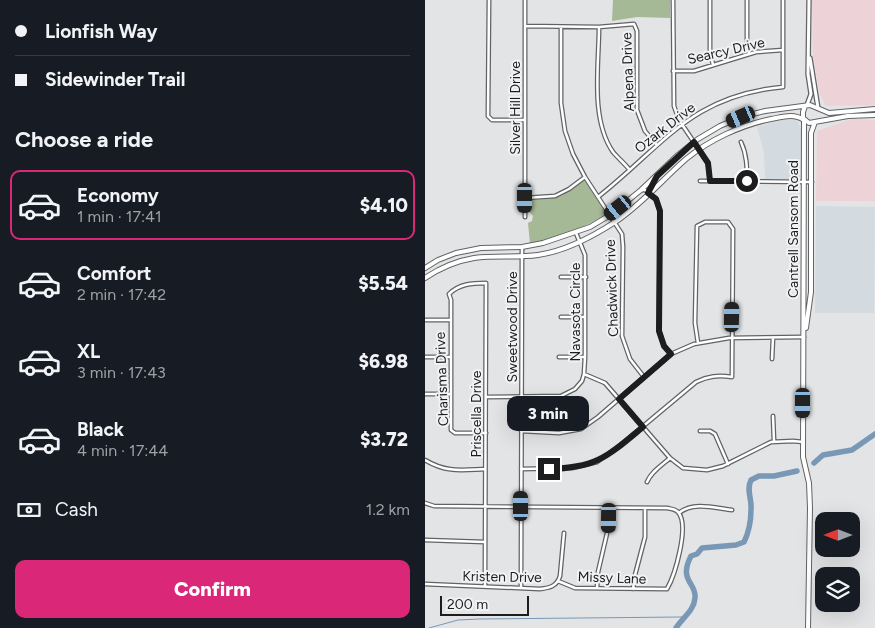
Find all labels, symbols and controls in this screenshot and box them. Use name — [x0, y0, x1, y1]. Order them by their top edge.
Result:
text: Lionfish Way — [45, 20, 157, 43]
street label: Alpena Drive — [618, 32, 638, 112]
street label: Searcy Drive — [686, 34, 767, 68]
street label: Silver Hill Drive — [507, 61, 524, 155]
text: Sidewinder Trail — [45, 68, 185, 91]
street label: Ozark Drive — [631, 99, 699, 157]
car — [724, 104, 757, 130]
text: Choose a ride — [15, 126, 153, 153]
street label: Cantrell Sansom Road — [785, 160, 802, 298]
route start — [736, 170, 758, 192]
icon: car — [17, 183, 62, 228]
car — [517, 183, 532, 213]
text: Economy — [77, 184, 159, 207]
car — [601, 193, 634, 223]
text: $4.10 — [360, 194, 408, 217]
text: 1 min · 17:41 — [77, 207, 162, 226]
street label: Chadwick Drive — [602, 239, 622, 337]
icon: car — [17, 261, 62, 306]
text: Comfort — [77, 262, 152, 285]
street label: Navasota Circle — [567, 262, 584, 362]
street label: Sweetwood Drive — [504, 271, 521, 383]
text: $5.54 — [358, 272, 408, 295]
text: 2 min · 17:42 — [77, 285, 166, 304]
car — [724, 302, 739, 332]
street label: Charisma Drive — [432, 331, 452, 426]
icon: car — [17, 339, 62, 384]
text: XL — [77, 340, 100, 363]
text: $6.98 — [359, 350, 408, 373]
text: 3 min · 17:43 — [77, 363, 166, 382]
street label: Priscella Drive — [468, 370, 485, 457]
car — [795, 388, 810, 418]
callout: 3 min — [508, 396, 590, 432]
text: 3 min — [528, 404, 568, 423]
icon: car — [17, 417, 62, 462]
text: Black — [77, 418, 124, 441]
text: $3.72 — [360, 428, 408, 451]
text: 4 min · 17:44 — [77, 441, 168, 460]
route end — [538, 458, 560, 480]
car — [513, 491, 528, 521]
icon: cash — [15, 496, 43, 524]
text: Cash — [55, 498, 98, 521]
text: 1.2 km — [366, 500, 410, 519]
car — [601, 503, 616, 533]
north arrow — [815, 512, 860, 558]
map controls — [815, 512, 860, 612]
button: Confirm — [15, 560, 410, 618]
button: layers — [815, 567, 860, 612]
street label: Kristen Drive — [462, 568, 542, 586]
street label: Missy Lane — [577, 568, 647, 588]
scale bar — [440, 593, 529, 616]
text: 200 m — [447, 596, 488, 613]

